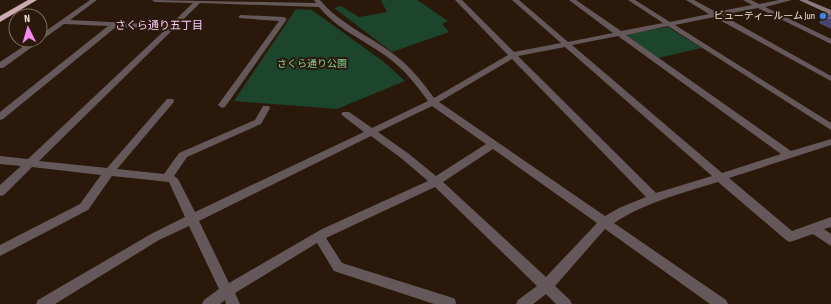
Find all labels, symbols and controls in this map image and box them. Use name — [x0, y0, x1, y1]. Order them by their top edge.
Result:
north arrow — [8, 8, 48, 48]
place label: ビューティールーム Jun — [714, 10, 815, 22]
marker: ビューティールーム Jun — [818, 11, 828, 21]
text: N — [24, 12, 31, 25]
district label: さくら通り五丁目 — [115, 19, 203, 32]
park label: さくら通り公園 — [277, 58, 347, 70]

